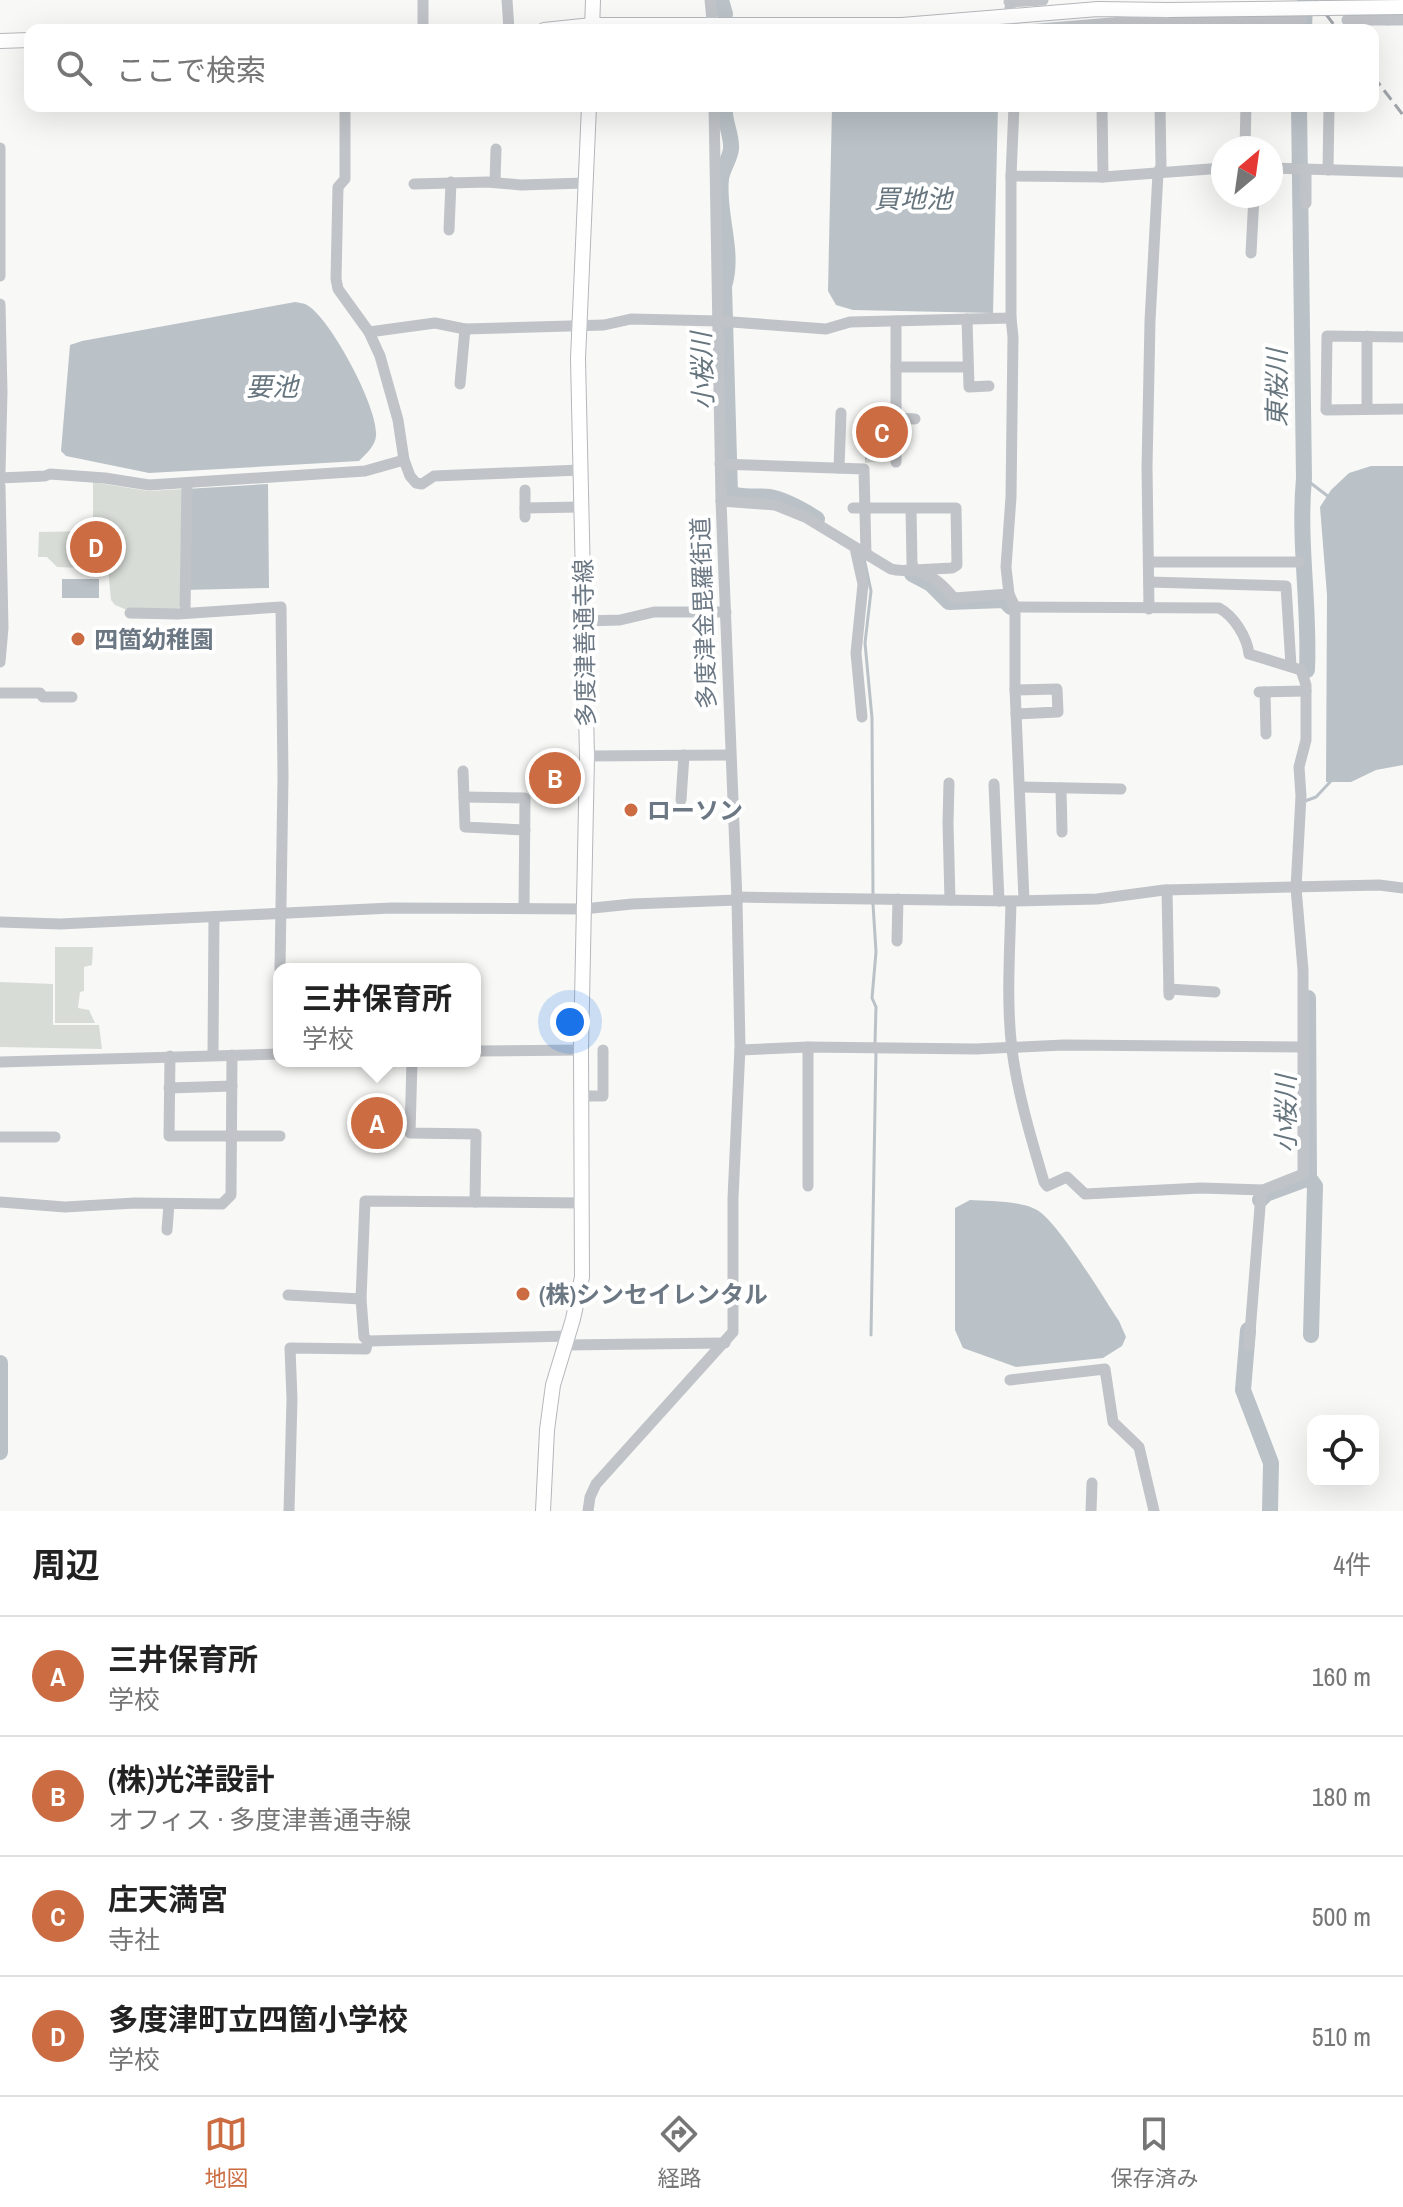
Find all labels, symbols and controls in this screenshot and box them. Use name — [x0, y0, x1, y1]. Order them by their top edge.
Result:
search box — [24, 24, 1379, 112]
icon: search — [52, 46, 96, 90]
text: ここで検索 — [116, 50, 266, 90]
north arrow — [1211, 136, 1283, 208]
water label: 買地池 — [874, 181, 955, 216]
water label: 小桜川 — [683, 328, 721, 411]
water label: 東桜川 — [1259, 346, 1294, 427]
water label: 要池 — [246, 369, 301, 404]
pin: C — [856, 402, 908, 462]
pin: D — [70, 517, 122, 577]
street label: 多度津金毘羅街道 — [684, 517, 722, 709]
street label: 多度津善通寺線 — [567, 559, 601, 727]
place label: 四箇幼稚園 — [94, 623, 214, 655]
marker: 四箇幼稚園 — [69, 630, 87, 648]
pin: B — [529, 748, 581, 808]
place label: ローソン — [647, 794, 743, 826]
marker: ローソン — [622, 801, 640, 819]
popup — [273, 963, 481, 1067]
text: 三井保育所 — [302, 978, 452, 1018]
your location — [550, 1002, 590, 1042]
text: 学校 — [302, 1021, 354, 1056]
water label: 小桜川 — [1268, 1072, 1303, 1153]
pin: A — [351, 1093, 403, 1153]
place label: (株)シンセイレンタル — [539, 1278, 768, 1310]
marker: (株)シンセイレンタル — [514, 1285, 532, 1303]
map controls — [1307, 1415, 1379, 1487]
button: locate — [1307, 1415, 1379, 1487]
text: 周辺 — [32, 1542, 100, 1588]
text: 4件 — [1333, 1547, 1371, 1582]
text: 三井保育所 — [108, 1639, 258, 1679]
text: A — [50, 1659, 66, 1694]
text: 160 m — [1312, 1659, 1371, 1694]
text: 学校 — [108, 1682, 160, 1717]
text: (株)光洋設計 — [108, 1759, 274, 1799]
text: B — [50, 1779, 66, 1814]
text: 180 m — [1312, 1779, 1371, 1814]
text: オフィス · 多度津善通寺線 — [108, 1802, 411, 1837]
text: 庄天満宮 — [108, 1879, 228, 1919]
text: C — [50, 1899, 66, 1934]
text: 500 m — [1312, 1899, 1371, 1934]
text: 寺社 — [108, 1922, 160, 1957]
text: 多度津町立四箇小学校 — [108, 1999, 408, 2039]
text: D — [50, 2019, 66, 2054]
text: 510 m — [1312, 2019, 1371, 2054]
text: 学校 — [108, 2042, 160, 2077]
tab: 地図 — [204, 2112, 249, 2193]
tab: 経路 — [657, 2112, 702, 2193]
tab: 保存済み — [1110, 2112, 1199, 2193]

